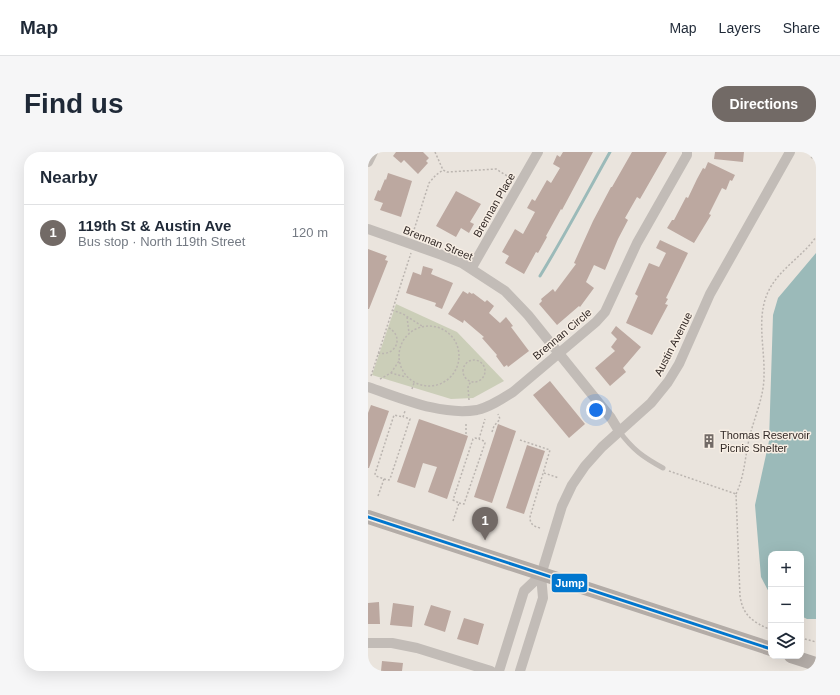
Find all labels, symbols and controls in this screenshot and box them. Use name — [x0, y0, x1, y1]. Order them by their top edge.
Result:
text: Map — [20, 17, 58, 38]
text: Map — [669, 20, 697, 36]
text: Layers — [719, 20, 761, 36]
text: Share — [783, 20, 820, 36]
button: Directions — [712, 86, 816, 122]
text: Find us — [24, 88, 124, 119]
text: Nearby — [40, 168, 98, 187]
street label: Brennan Place — [471, 171, 517, 239]
text: 119th St & Austin Ave — [78, 217, 231, 234]
street label: Brennan Street — [401, 224, 475, 262]
text: 1 — [49, 225, 57, 240]
text: 120 m — [292, 225, 328, 240]
text: Bus stop · North 119th Street — [78, 234, 245, 249]
street label: Brennan Circle — [530, 306, 594, 362]
street label: Austin Avenue — [652, 310, 694, 378]
your location — [586, 400, 606, 420]
place label: Thomas Reservoir Picnic Shelter — [720, 429, 810, 454]
building icon: Thomas Reservoir Picnic Shelter — [701, 433, 717, 449]
pin: 1 — [472, 507, 498, 540]
map controls — [768, 551, 804, 659]
button: + — [768, 551, 804, 587]
line badge: Jump — [551, 573, 588, 593]
text: Jump — [555, 577, 585, 589]
button: − — [768, 587, 804, 623]
button: layers — [768, 623, 804, 659]

